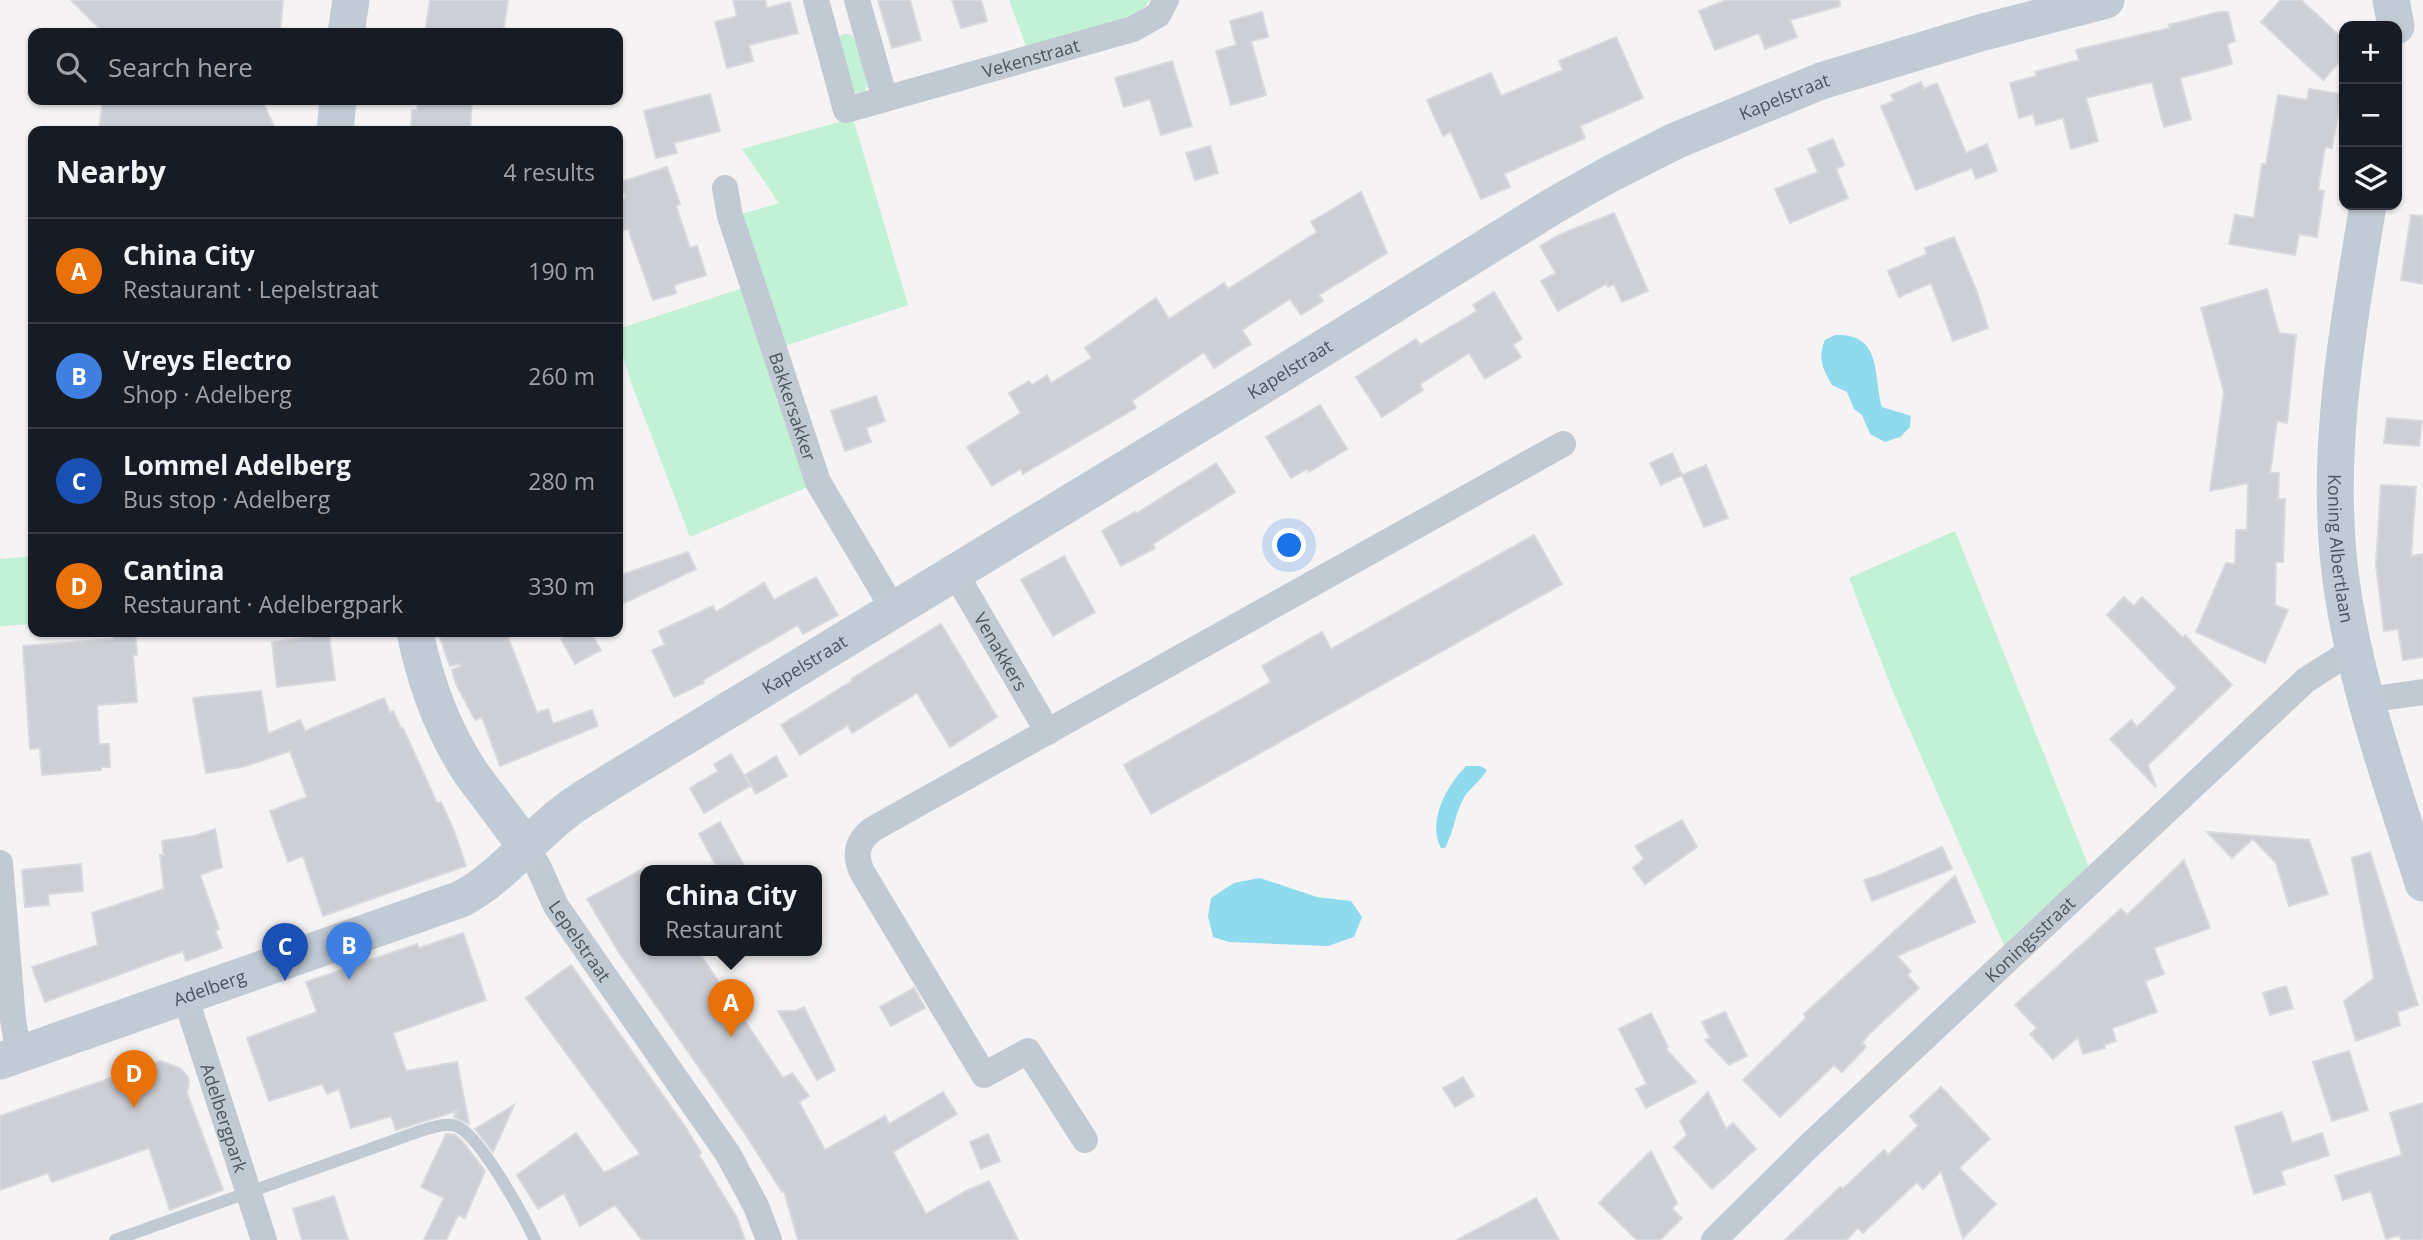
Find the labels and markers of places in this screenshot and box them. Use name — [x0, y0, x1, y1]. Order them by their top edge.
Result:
pin: B — [326, 922, 372, 980]
pin: C — [262, 923, 308, 981]
pin: A — [708, 979, 754, 1037]
pin: D — [111, 1050, 157, 1108]

